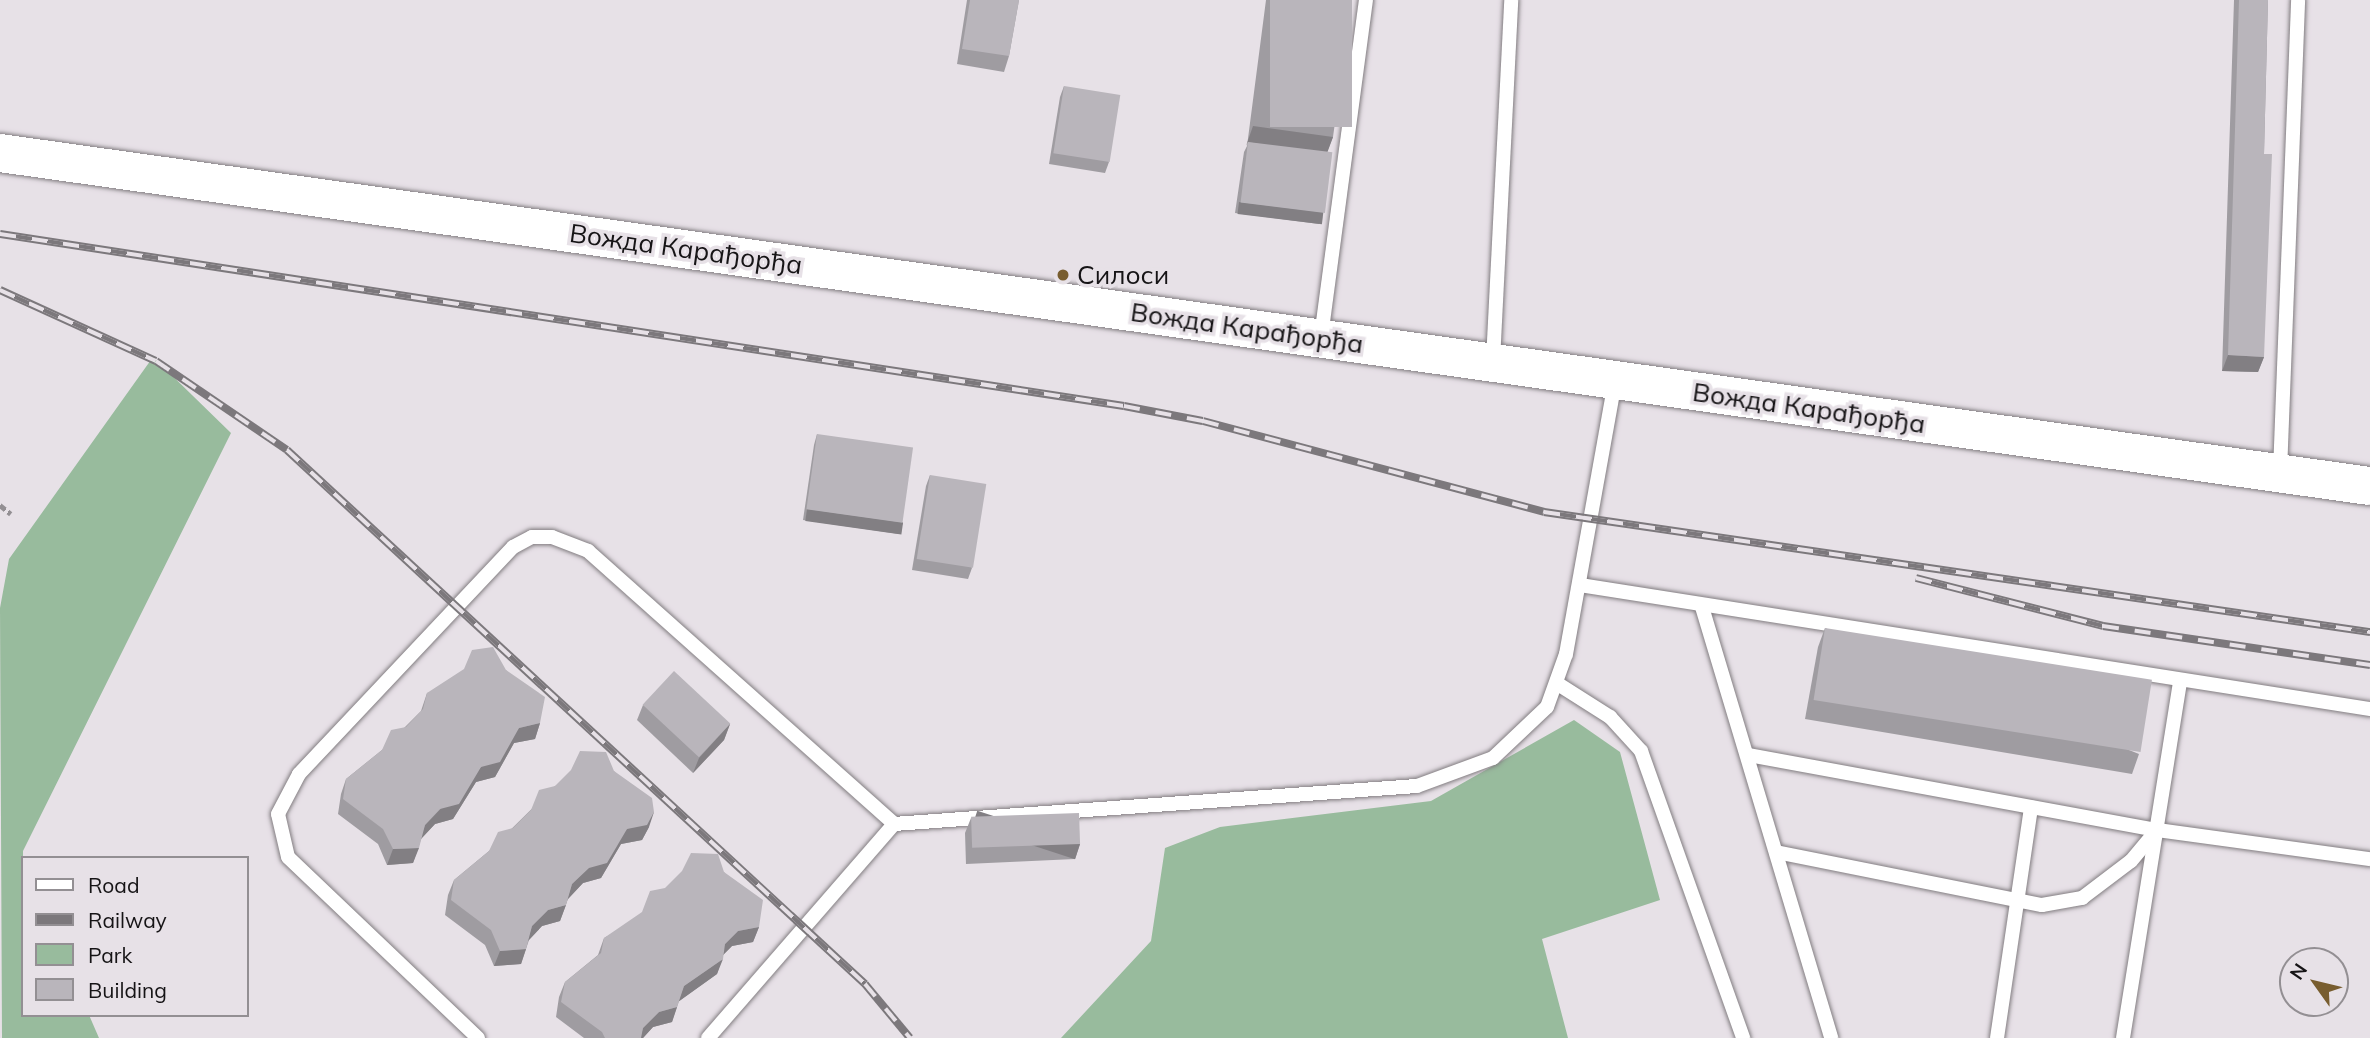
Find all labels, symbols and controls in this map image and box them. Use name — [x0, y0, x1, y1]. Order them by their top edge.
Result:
street label: Вожда Карађорђа — [568, 217, 804, 281]
place label: Силоси — [1077, 259, 1169, 291]
marker: Силоси — [1055, 267, 1071, 283]
street label: Вожда Карађорђа — [1129, 296, 1365, 360]
street label: Вожда Карађорђа — [1691, 376, 1927, 440]
legend — [21, 856, 248, 1017]
text: Road — [88, 872, 139, 898]
text: Railway — [88, 907, 167, 933]
text: Park — [88, 942, 132, 968]
north arrow — [2279, 947, 2349, 1017]
text: N — [2284, 959, 2312, 984]
text: Building — [88, 977, 167, 1003]

